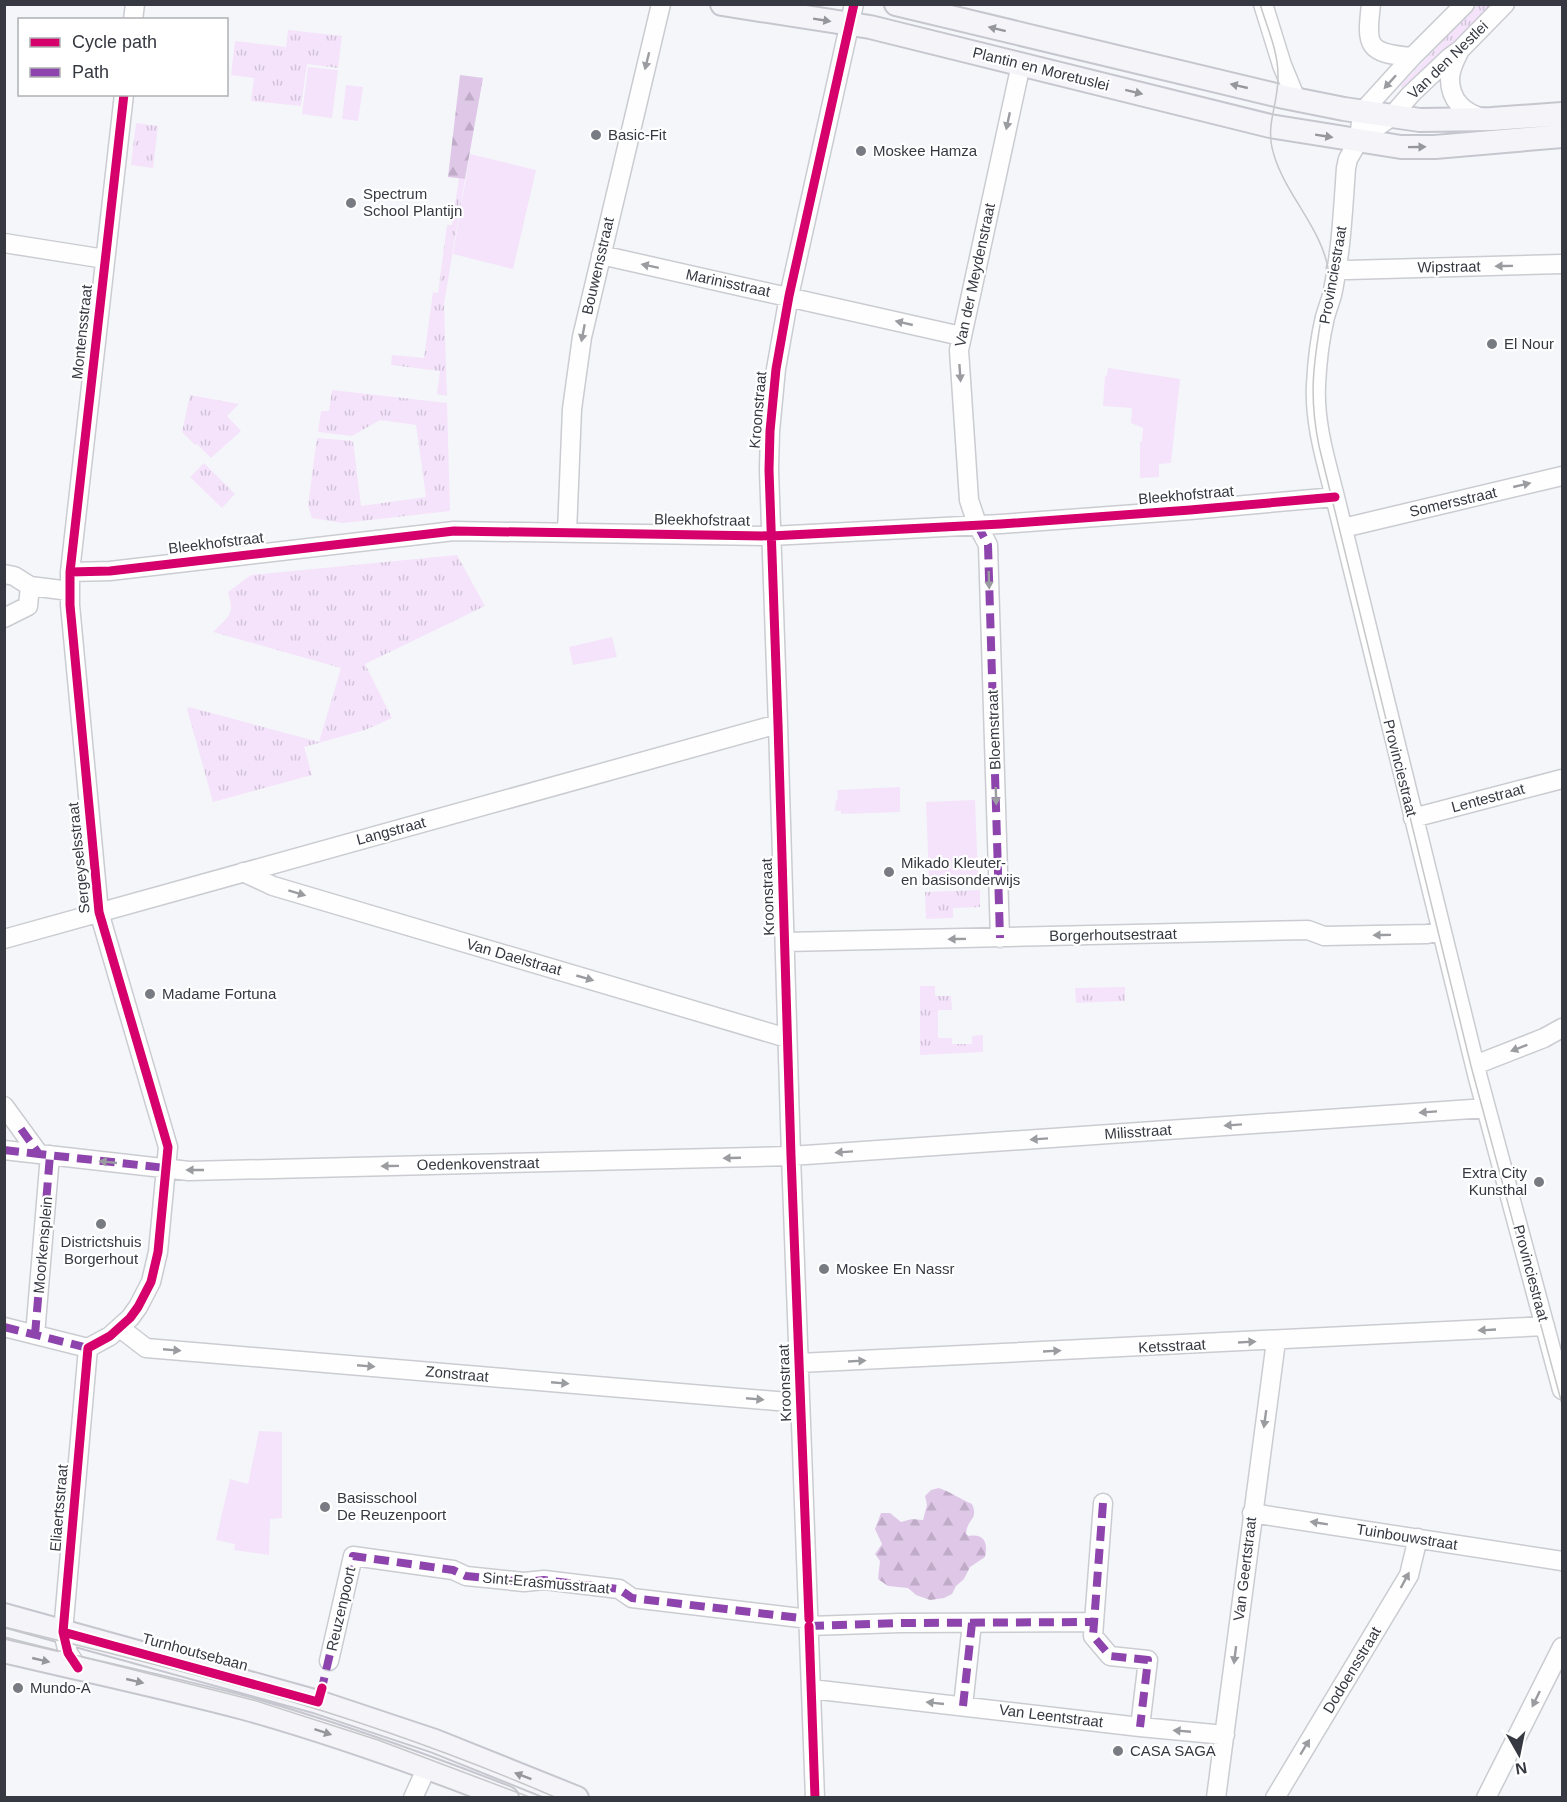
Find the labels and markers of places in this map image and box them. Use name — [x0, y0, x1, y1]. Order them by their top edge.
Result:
place label: Basic-Fit — [608, 126, 667, 143]
marker: Basic-Fit — [589, 128, 603, 142]
place label: Moskee Hamza — [873, 142, 978, 159]
marker: Moskee Hamza — [854, 144, 868, 158]
place label: Spectrum School Plantijn — [363, 185, 462, 219]
marker: Spectrum School Plantijn — [344, 196, 358, 210]
place label: El Nour — [1504, 335, 1554, 352]
marker: El Nour — [1485, 337, 1499, 351]
place label: Mikado Kleuter- en basisonderwijs — [901, 854, 1020, 888]
marker: Mikado Kleuter- en basisonderwijs — [882, 865, 896, 879]
place label: Madame Fortuna — [162, 985, 277, 1002]
marker: Madame Fortuna — [143, 987, 157, 1001]
place label: Extra City Kunsthal — [1462, 1164, 1527, 1198]
marker: Extra City Kunsthal — [1532, 1175, 1546, 1189]
marker: Districtshuis Borgerhout — [94, 1217, 108, 1231]
place label: Districtshuis Borgerhout — [61, 1233, 141, 1267]
place label: Moskee En Nassr — [836, 1260, 954, 1277]
marker: Moskee En Nassr — [817, 1262, 831, 1276]
place label: Basisschool De Reuzenpoort — [337, 1489, 447, 1523]
marker: Basisschool De Reuzenpoort — [318, 1500, 332, 1514]
place label: Mundo-A — [30, 1679, 91, 1696]
marker: Mundo-A — [11, 1681, 25, 1695]
place label: CASA SAGA — [1130, 1742, 1216, 1759]
marker: CASA SAGA — [1111, 1744, 1125, 1758]

